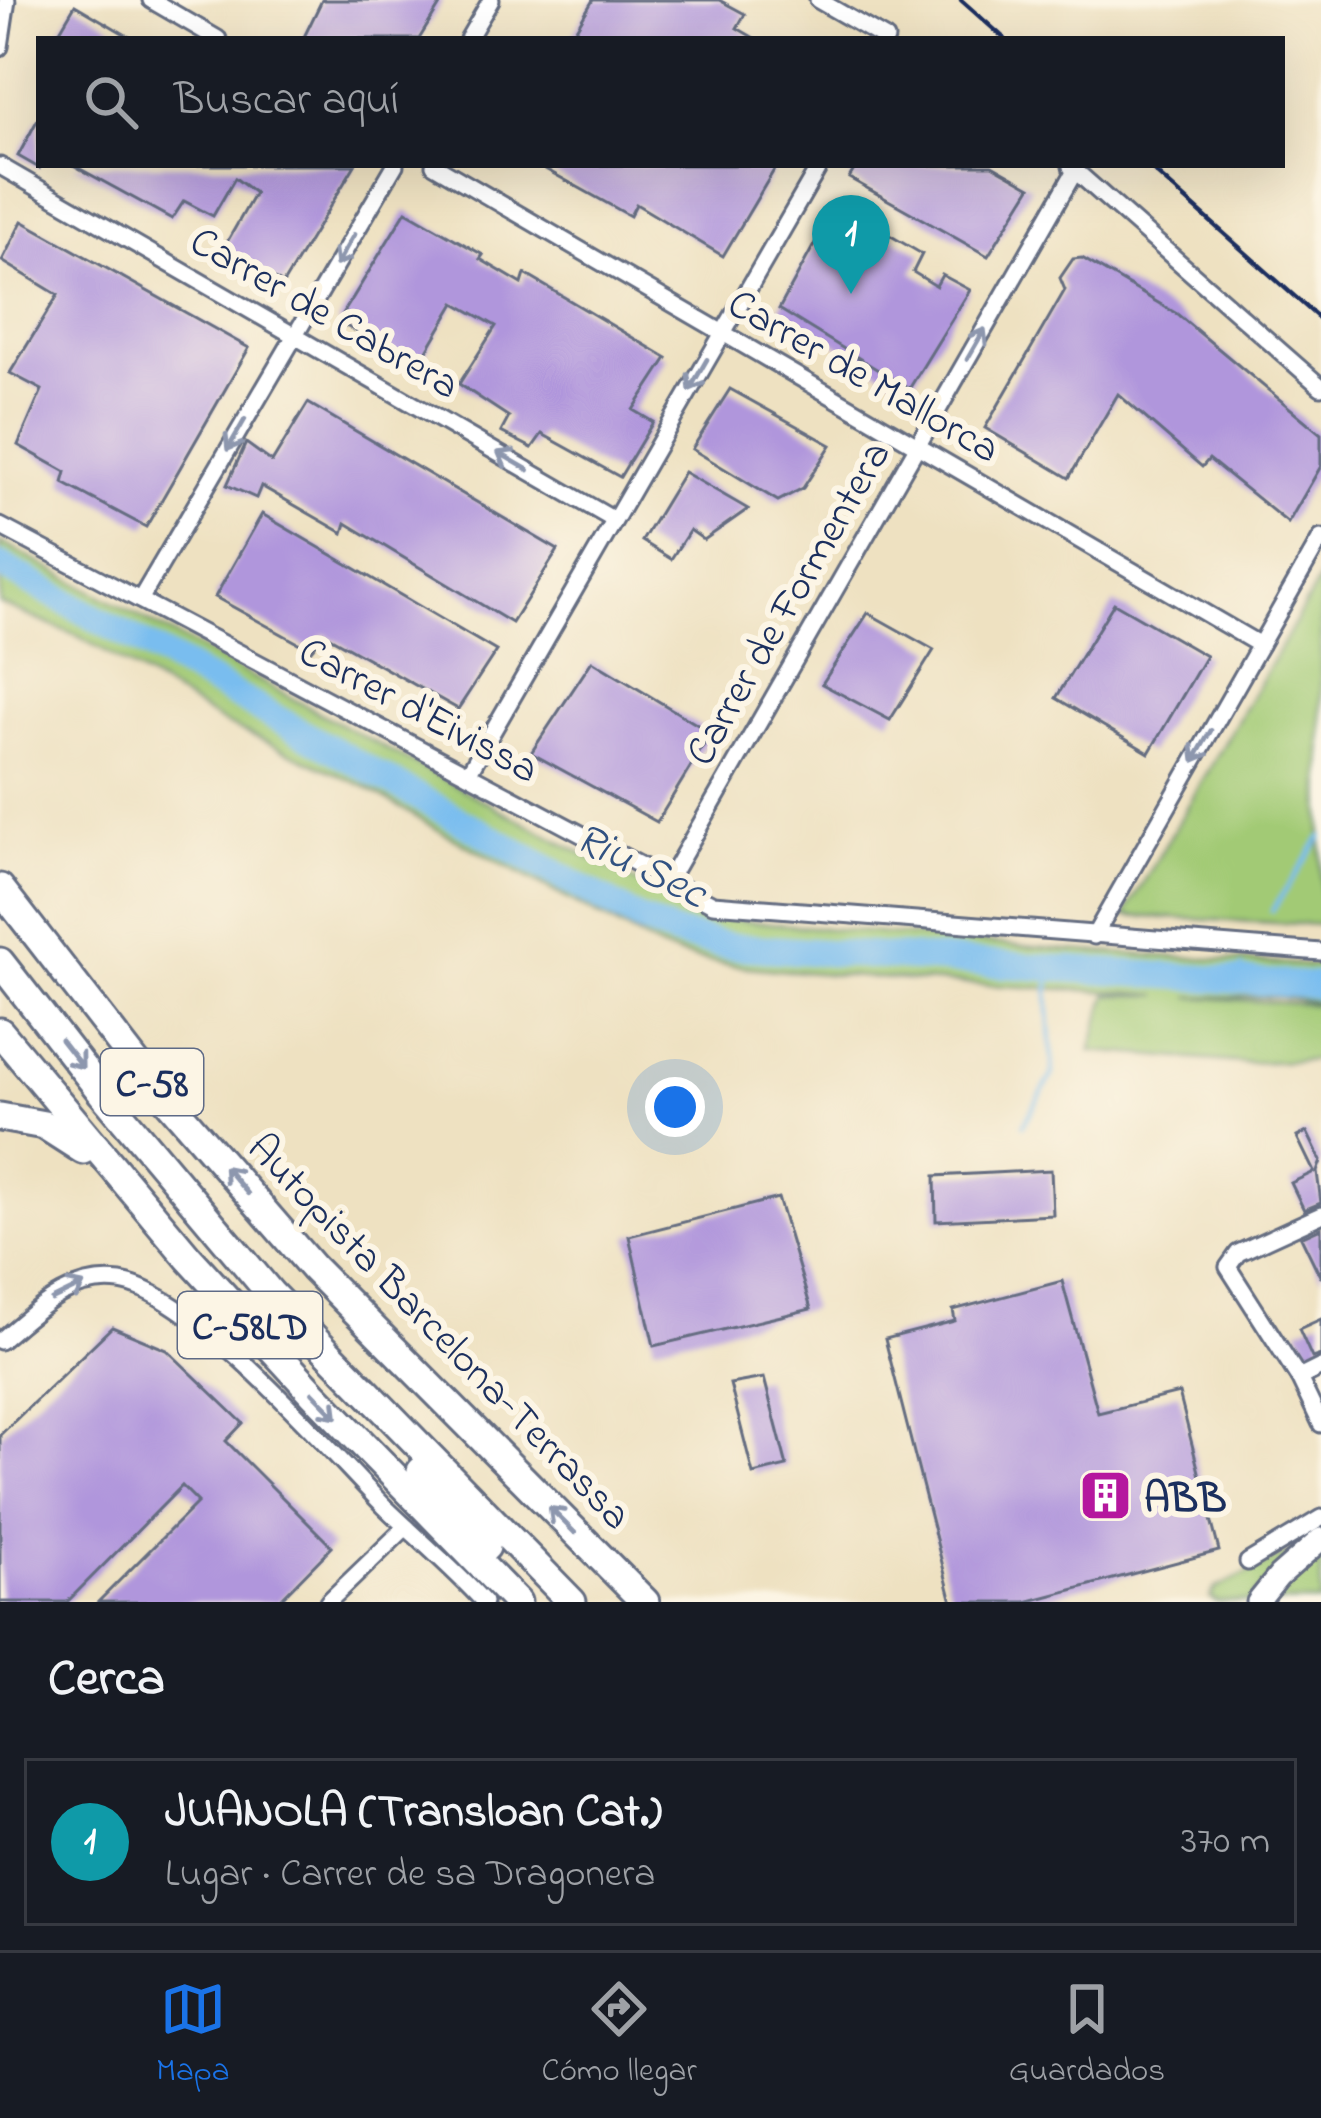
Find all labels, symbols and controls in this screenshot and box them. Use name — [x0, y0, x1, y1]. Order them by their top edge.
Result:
search box — [36, 36, 1285, 168]
icon: search — [78, 69, 144, 135]
text: Buscar aquí — [174, 69, 399, 135]
pin: 1 — [812, 195, 890, 294]
street label: Carrer de Cabrera — [178, 213, 470, 417]
one-way arrow — [333, 232, 357, 267]
street label: Carrer de Mallorca — [715, 275, 1010, 481]
one-way arrow — [964, 327, 988, 362]
one-way arrow — [686, 357, 709, 392]
one-way arrow — [224, 417, 248, 452]
street label: Carrer de Formentera — [672, 430, 908, 778]
one-way arrow — [496, 449, 531, 473]
street label: Carrer d'Eivissa — [287, 623, 549, 801]
one-way arrow — [1189, 728, 1213, 763]
water label: Riu Sec — [563, 807, 718, 928]
one-way arrow — [58, 1037, 84, 1070]
road number: C-58 — [101, 1049, 203, 1115]
your location — [645, 1077, 705, 1137]
street label: Autopista Barcelona-Terrassa — [231, 1121, 644, 1545]
one-way arrow — [222, 1165, 250, 1196]
one-way arrow — [50, 1280, 86, 1302]
road number: C-58LD — [178, 1292, 322, 1358]
one-way arrow — [310, 1390, 338, 1419]
building icon: ABB — [1077, 1468, 1133, 1524]
place label: ABB — [1144, 1470, 1226, 1531]
one-way arrow — [548, 1506, 577, 1534]
text: Cerca — [48, 1643, 165, 1718]
text: JUANOLA (Transloan Cat.) — [165, 1781, 662, 1847]
text: 1 — [84, 1814, 96, 1871]
text: 370 m — [1181, 1814, 1270, 1871]
text: Lugar · Carrer de sa Dragonera — [165, 1847, 655, 1904]
tab: Mapa — [156, 1976, 230, 2096]
tab: Cómo llegar — [542, 1976, 697, 2096]
tab: Guardados — [1009, 1976, 1165, 2096]

